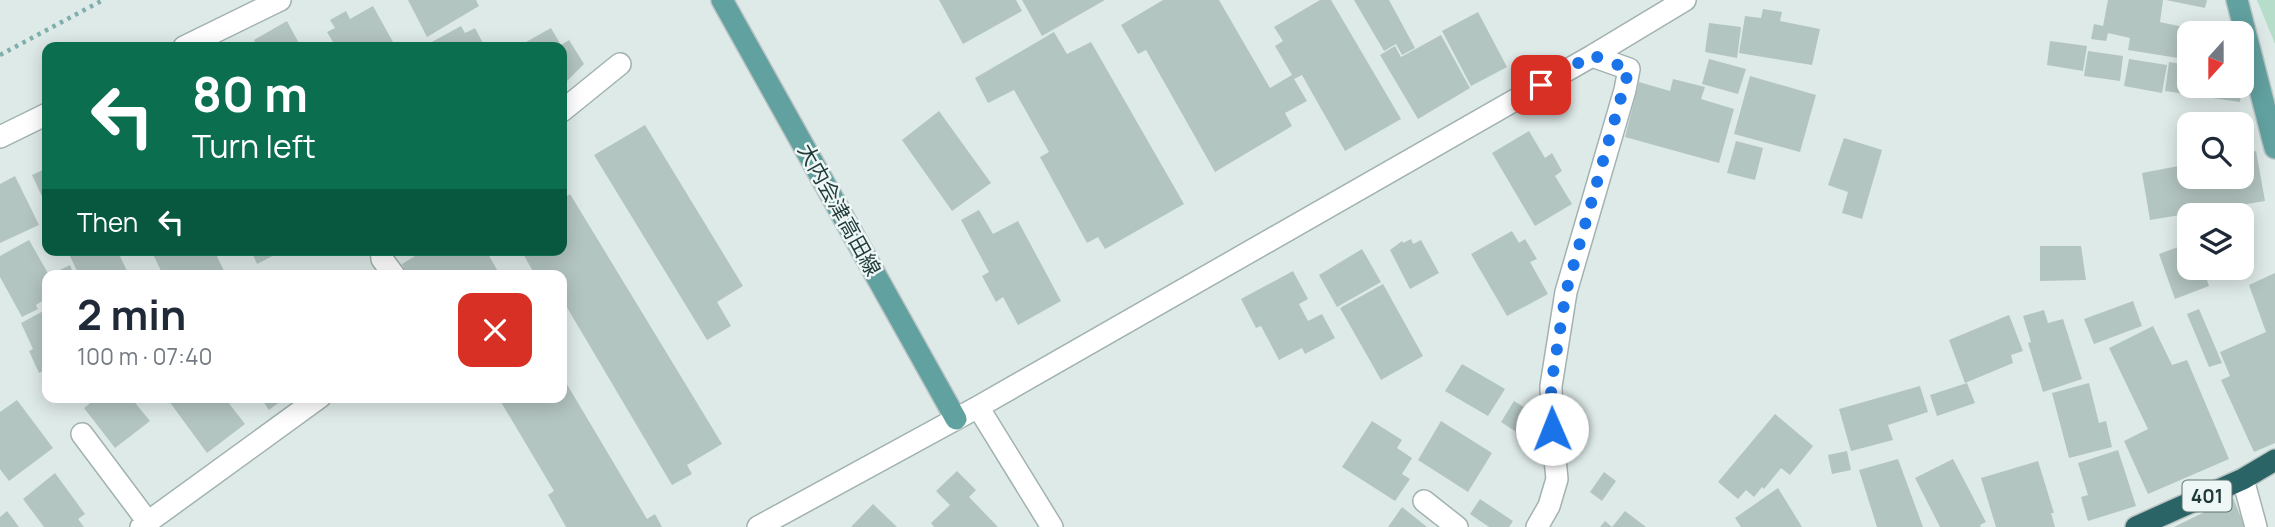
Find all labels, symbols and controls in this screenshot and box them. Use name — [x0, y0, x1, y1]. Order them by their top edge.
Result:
north arrow — [2177, 21, 2254, 98]
map controls — [2177, 21, 2254, 280]
pin — [1511, 55, 1571, 115]
text: 80 m — [192, 60, 308, 127]
icon: arrive — [1522, 66, 1560, 104]
icon: left — [77, 70, 168, 161]
button: search — [2177, 112, 2254, 189]
text: Turn left — [192, 124, 316, 168]
street label: 大内会津高田線 — [792, 138, 888, 281]
icon: left — [152, 203, 190, 241]
button: layers — [2177, 203, 2254, 280]
text: Then — [77, 204, 138, 240]
text: 2 min — [77, 285, 186, 343]
button: close — [458, 293, 532, 367]
text: 100 m · 07:40 — [77, 340, 213, 372]
position arrow — [1515, 392, 1589, 466]
road number: 401 — [2182, 481, 2232, 512]

